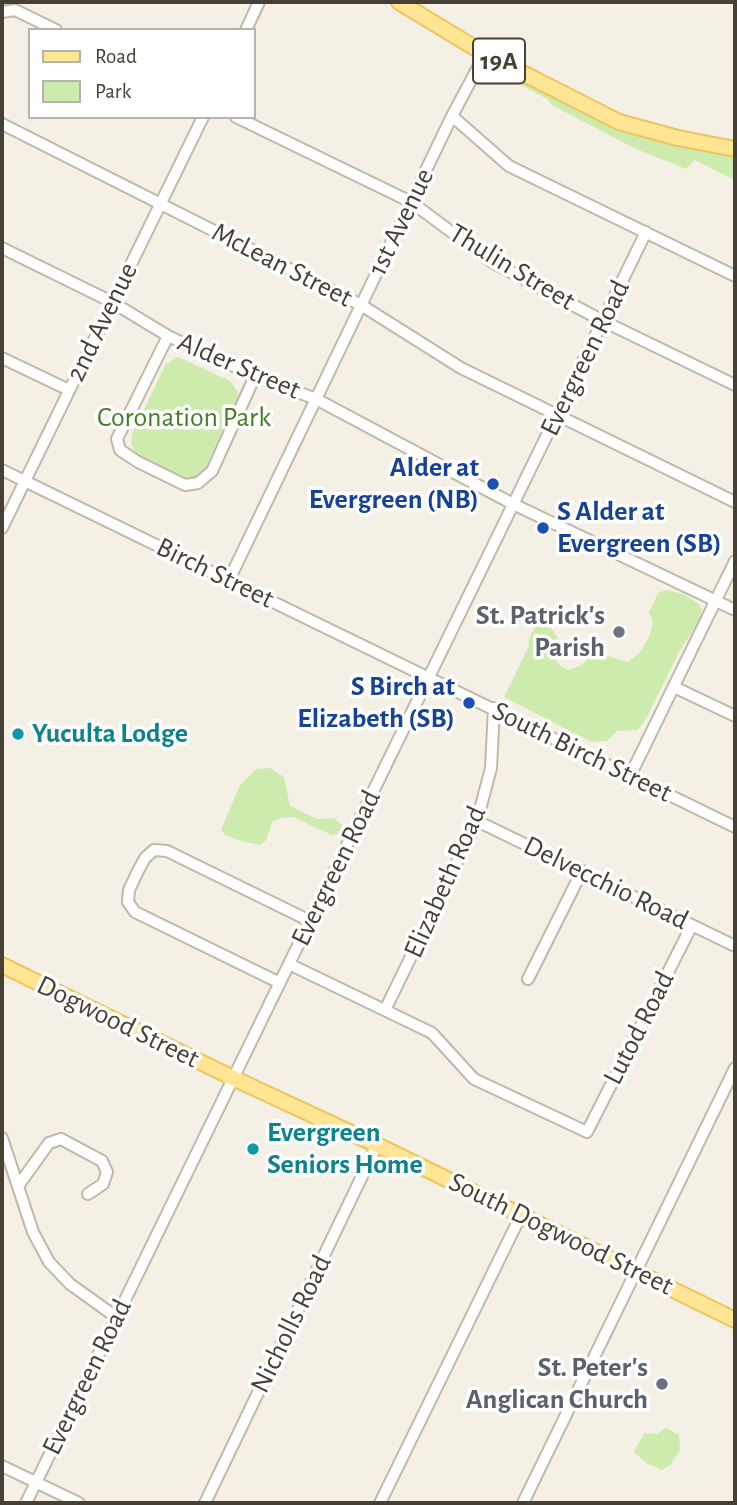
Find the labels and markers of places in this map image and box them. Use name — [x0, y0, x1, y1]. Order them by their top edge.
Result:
place label: Alder at Evergreen (NB) — [309, 451, 479, 517]
marker: Alder at Evergreen (NB) — [485, 476, 501, 492]
place label: S Alder at Evergreen (SB) — [557, 495, 722, 561]
marker: S Alder at Evergreen (SB) — [535, 520, 551, 536]
place label: St. Patrick's Parish — [476, 599, 605, 665]
marker: St. Patrick's Parish — [611, 624, 627, 640]
place label: S Birch at Elizabeth (SB) — [297, 670, 455, 736]
marker: S Birch at Elizabeth (SB) — [461, 695, 477, 711]
place label: Yuculta Lodge — [32, 717, 188, 751]
marker: Yuculta Lodge — [10, 726, 26, 742]
place label: Evergreen Seniors Home — [267, 1116, 423, 1182]
marker: Evergreen Seniors Home — [245, 1141, 261, 1157]
place label: St. Peter's Anglican Church — [466, 1351, 648, 1417]
marker: St. Peter's Anglican Church — [654, 1376, 670, 1392]

